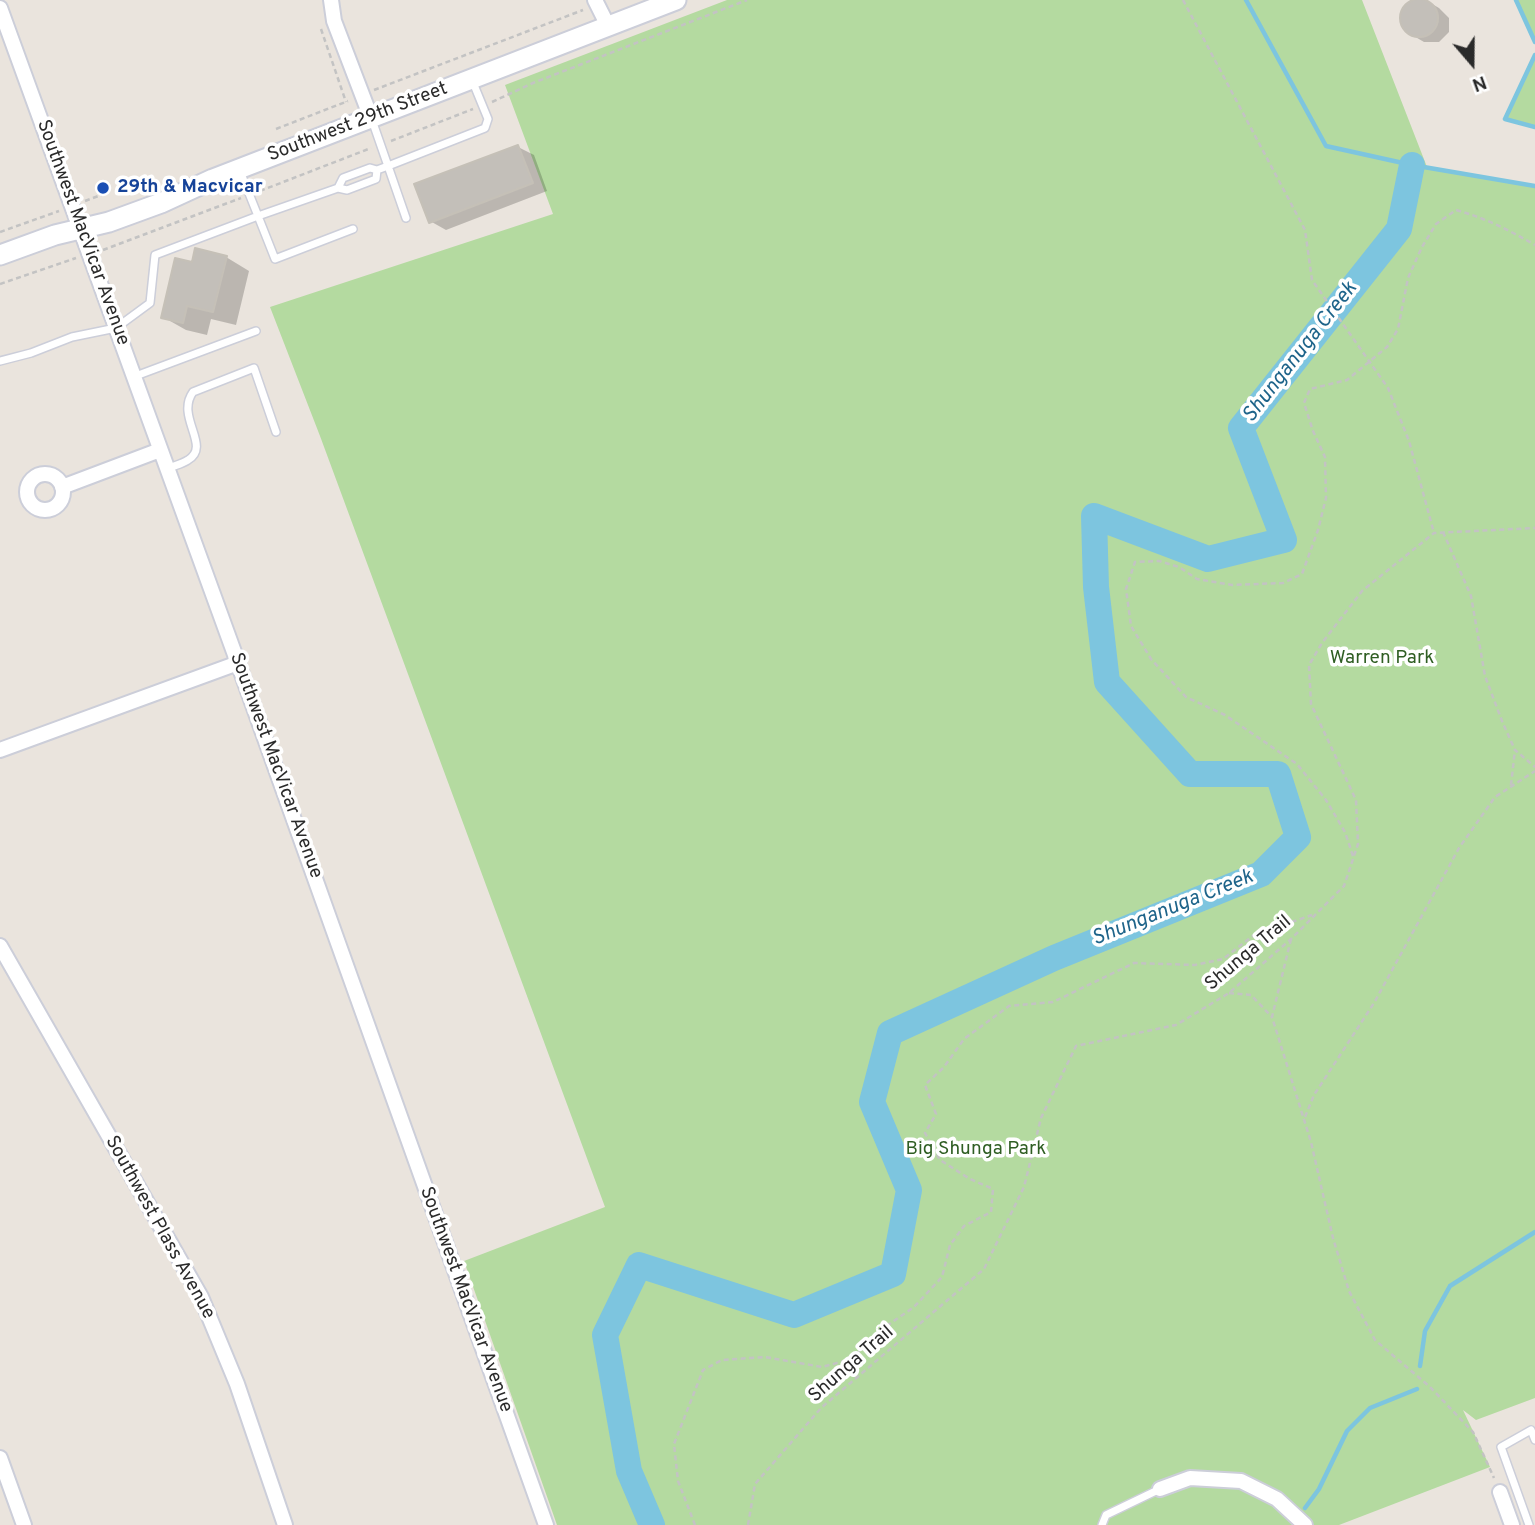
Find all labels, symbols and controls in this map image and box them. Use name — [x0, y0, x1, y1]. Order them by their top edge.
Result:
north arrow — [1437, 28, 1507, 98]
text: N — [1469, 69, 1490, 96]
street label: Southwest 29th Street — [265, 78, 451, 168]
street label: Southwest MacVicar Avenue — [31, 117, 133, 349]
place label: 29th & Macvicar — [117, 177, 263, 199]
marker: 29th & Macvicar — [95, 180, 111, 196]
water label: Shunganuga Creek — [1238, 278, 1364, 428]
park label: Warren Park — [1330, 648, 1434, 670]
street label: Southwest MacVicar Avenue — [224, 650, 326, 882]
water label: Shunganuga Creek — [1089, 865, 1257, 953]
street label: Shunga Trail — [1201, 911, 1297, 997]
street label: Southwest Plass Avenue — [99, 1132, 219, 1324]
park label: Big Shunga Park — [906, 1139, 1046, 1161]
street label: Southwest MacVicar Avenue — [414, 1184, 516, 1416]
street label: Shunga Trail — [805, 1322, 899, 1408]

